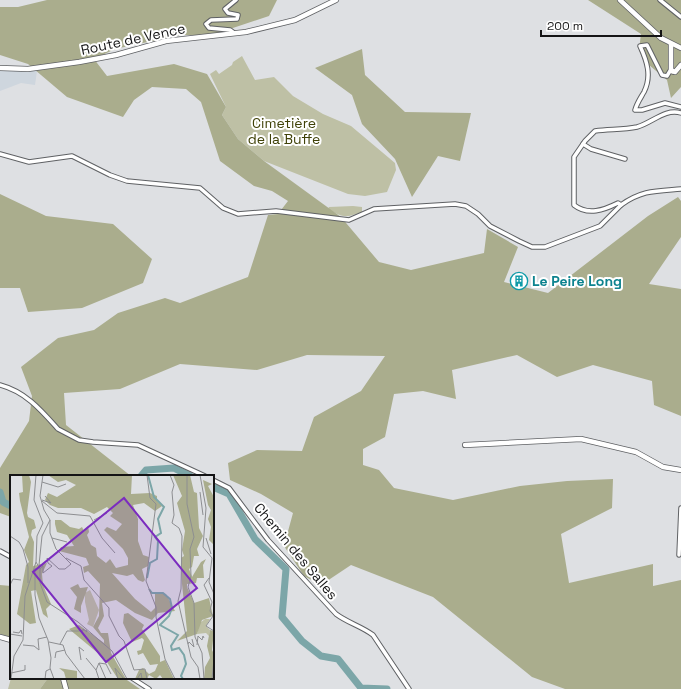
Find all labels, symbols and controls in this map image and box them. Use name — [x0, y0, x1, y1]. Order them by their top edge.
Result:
scale bar — [541, 12, 661, 38]
text: 200 m — [547, 18, 583, 34]
street label: Route de Vence — [79, 19, 187, 59]
park label: Cimetière de la Buffe — [248, 114, 320, 148]
building icon: Le Peire Long — [509, 271, 529, 291]
place label: Le Peire Long — [532, 272, 622, 290]
inset map — [10, 475, 214, 679]
street label: Chemin des Salles — [250, 499, 342, 603]

